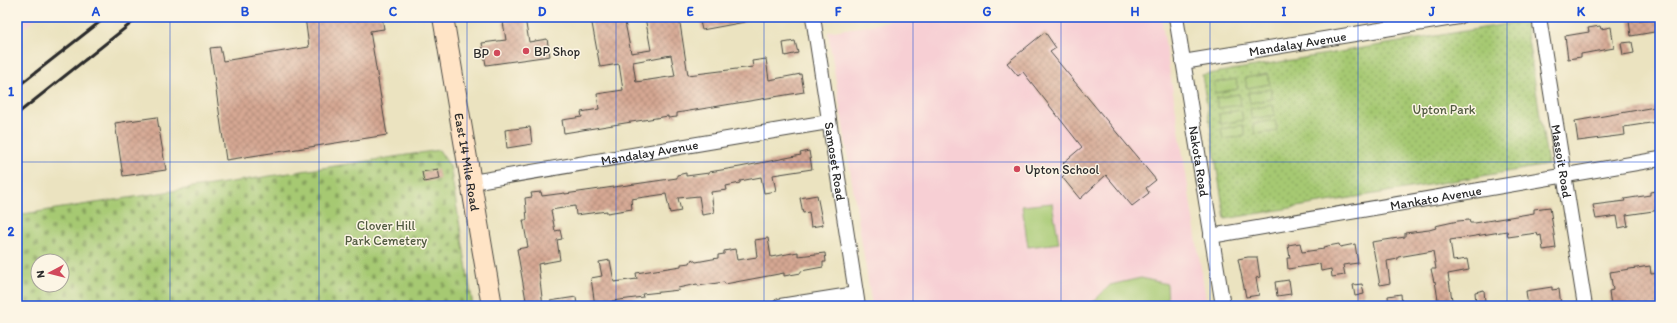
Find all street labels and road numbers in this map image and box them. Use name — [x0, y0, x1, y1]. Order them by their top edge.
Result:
street label: Mandalay Avenue — [1248, 28, 1347, 59]
street label: East 14 Mile Road — [451, 112, 483, 212]
street label: Samoset Road — [821, 121, 849, 202]
street label: Massoit Road — [1548, 123, 1575, 199]
street label: Nakota Road — [1186, 125, 1212, 198]
street label: Mandalay Avenue — [600, 137, 699, 168]
street label: Mankato Avenue — [1389, 183, 1483, 213]

